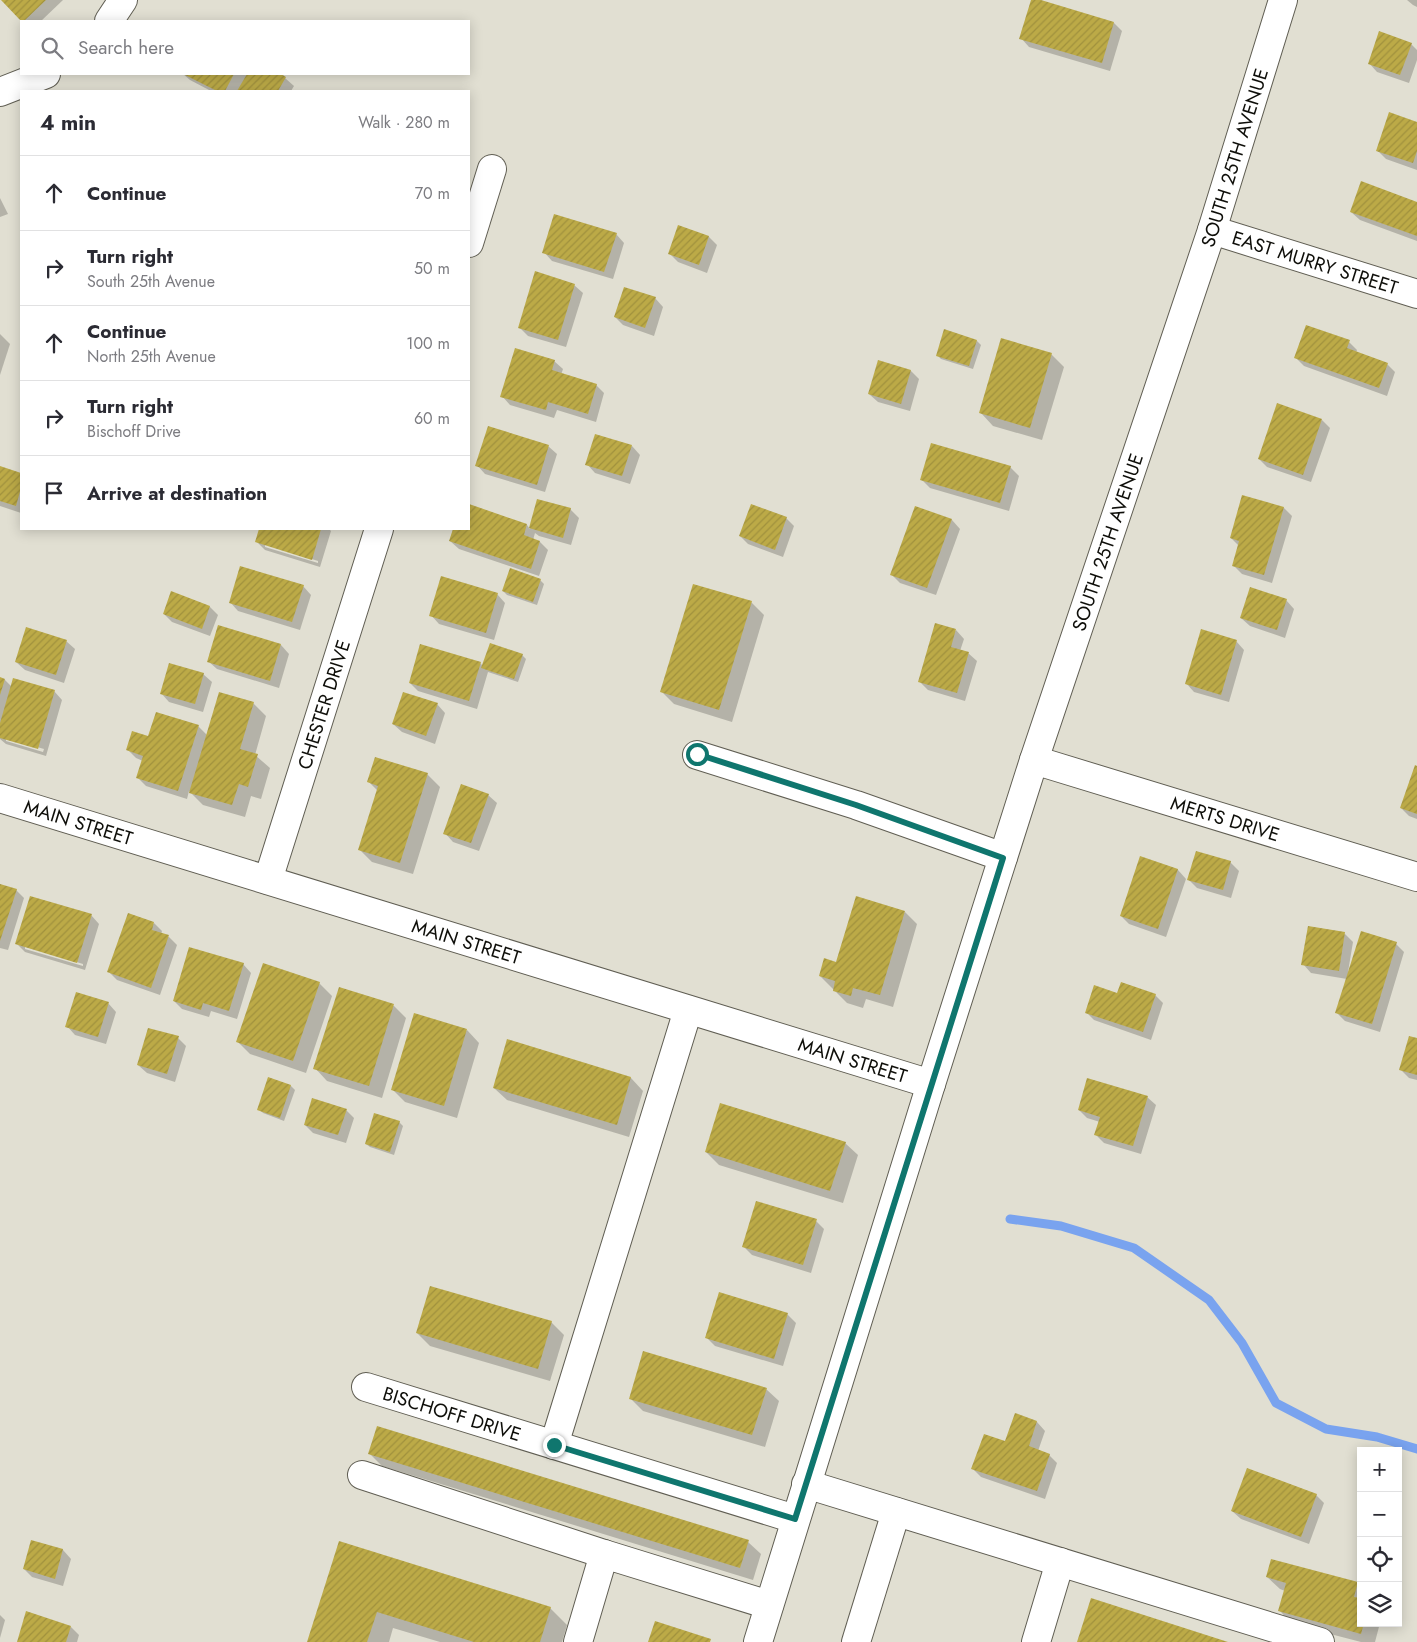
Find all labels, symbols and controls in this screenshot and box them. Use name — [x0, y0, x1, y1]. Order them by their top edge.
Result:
search box — [20, 20, 470, 75]
icon: search — [38, 34, 66, 62]
text: Search here — [78, 34, 174, 61]
street label: SOUTH 25TH AVENUE — [1194, 65, 1275, 251]
text: 4 min — [40, 108, 96, 138]
text: Walk · 280 m — [358, 111, 450, 134]
icon: ahead — [40, 179, 68, 207]
text: Continue — [87, 180, 166, 207]
text: 70 m — [415, 182, 450, 205]
street label: EAST MURRY STREET — [1229, 224, 1401, 301]
text: Turn right — [87, 243, 173, 270]
icon: right — [40, 254, 68, 282]
text: 50 m — [414, 257, 450, 280]
text: South 25th Avenue — [87, 270, 215, 293]
text: Continue — [87, 318, 166, 345]
icon: ahead — [40, 329, 68, 357]
text: 100 m — [406, 332, 450, 355]
text: North 25th Avenue — [87, 345, 216, 368]
text: Turn right — [87, 393, 173, 420]
icon: right — [40, 404, 68, 432]
text: 60 m — [414, 407, 450, 430]
text: Bischoff Drive — [87, 420, 181, 443]
street label: SOUTH 25TH AVENUE — [1065, 450, 1150, 635]
icon: arrive — [40, 479, 68, 507]
text: Arrive at destination — [87, 480, 267, 507]
street label: CHESTER DRIVE — [291, 637, 357, 773]
route start — [686, 743, 709, 766]
street label: MERTS DRIVE — [1167, 790, 1283, 848]
street label: MAIN STREET — [20, 793, 136, 852]
street label: MAIN STREET — [409, 912, 524, 971]
street label: MAIN STREET — [795, 1031, 911, 1090]
street label: BISCHOFF DRIVE — [379, 1380, 524, 1448]
route end — [543, 1434, 566, 1457]
map controls — [1357, 1447, 1402, 1627]
button: + — [1357, 1447, 1402, 1492]
button: − — [1357, 1492, 1402, 1537]
button: locate — [1357, 1537, 1402, 1582]
button: layers — [1357, 1582, 1402, 1627]

